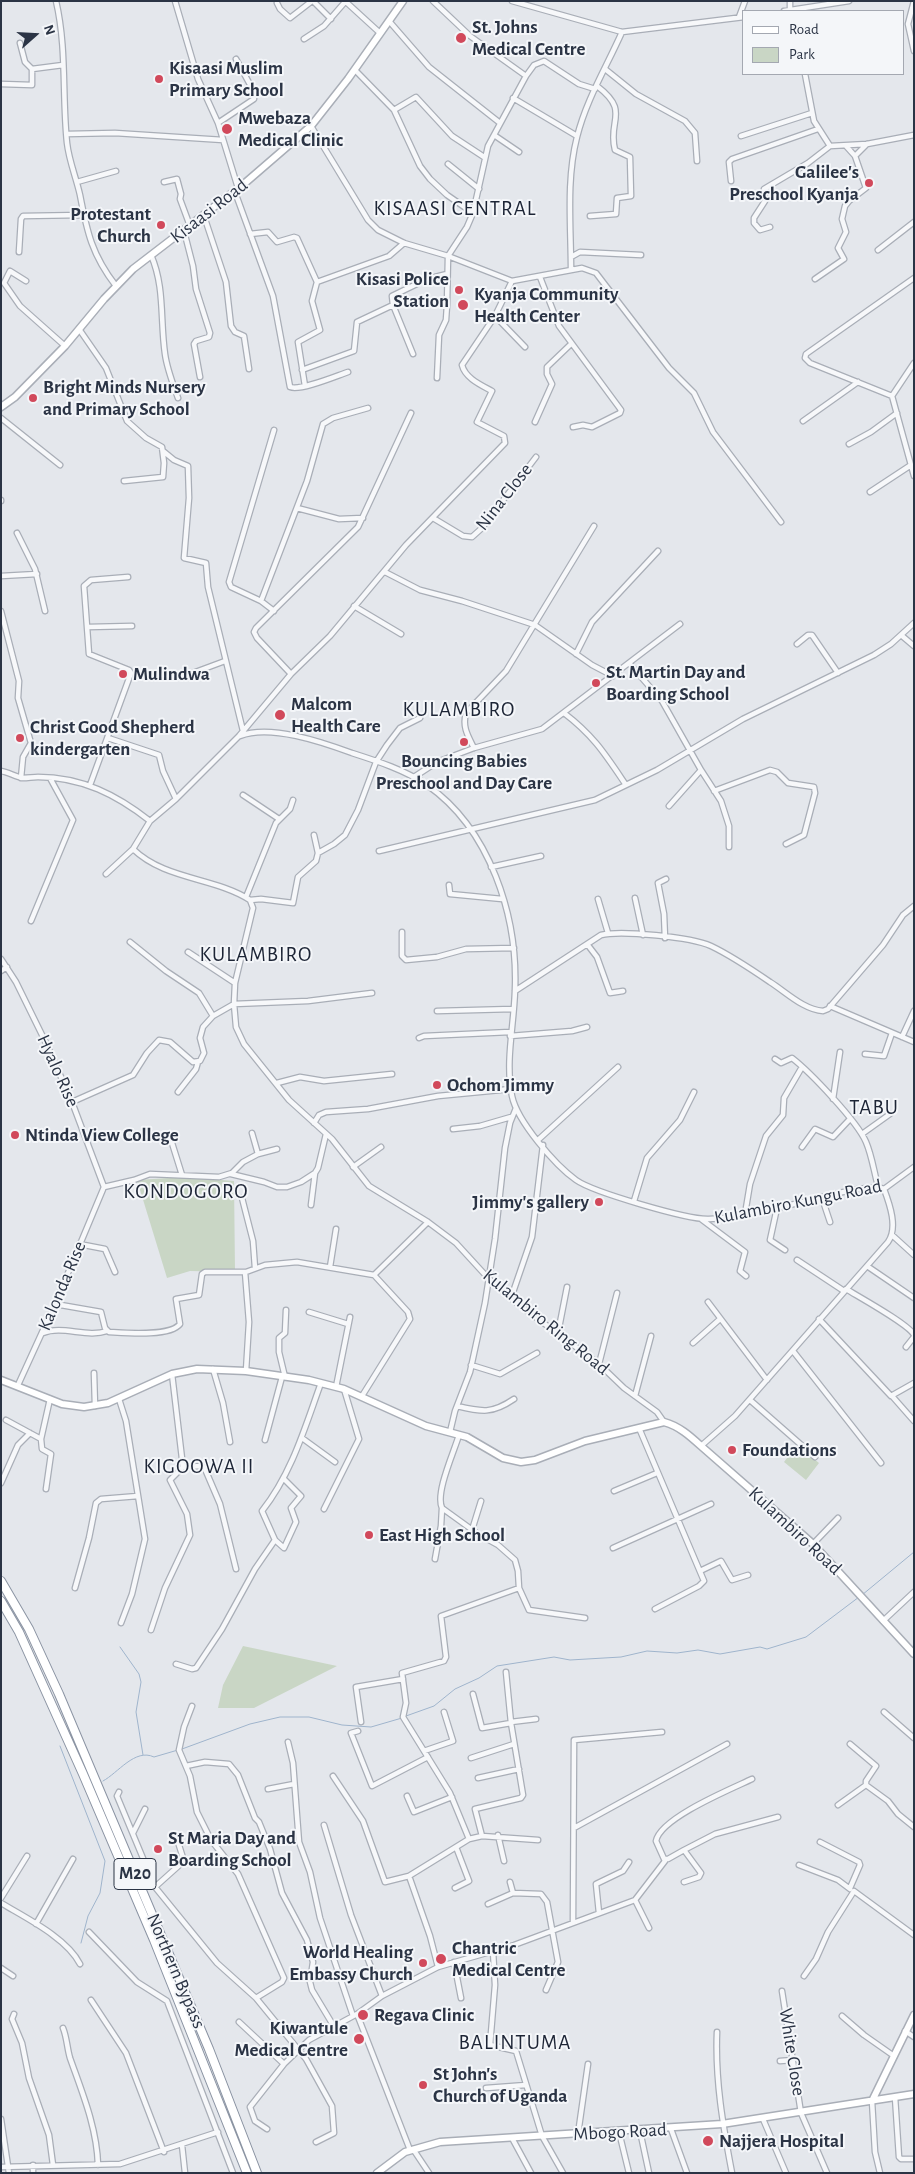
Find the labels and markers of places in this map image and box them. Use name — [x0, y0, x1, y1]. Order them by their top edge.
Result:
place label: St. Johns Medical Centre — [472, 16, 585, 60]
marker: St. Johns Medical Centre — [454, 31, 468, 45]
place label: Kisaasi Muslim Primary School — [169, 57, 284, 101]
marker: Kisaasi Muslim Primary School — [153, 73, 165, 85]
place label: Mwebaza Medical Clinic — [238, 107, 343, 151]
marker: Mwebaza Medical Clinic — [220, 122, 234, 136]
place label: Galilee's Preschool Kyanja — [729, 161, 859, 205]
marker: Galilee's Preschool Kyanja — [863, 177, 875, 189]
place label: Protestant Church — [70, 203, 151, 247]
marker: Protestant Church — [155, 219, 167, 231]
place label: Kisasi Police Station — [356, 268, 449, 312]
place label: Kyanja Community Health Center — [474, 283, 618, 327]
marker: Kisasi Police Station — [453, 284, 465, 296]
marker: Kyanja Community Health Center — [456, 298, 470, 312]
place label: Bright Minds Nursery and Primary School — [43, 376, 206, 420]
marker: Bright Minds Nursery and Primary School — [27, 392, 39, 404]
place label: St. Martin Day and Boarding School — [606, 661, 746, 705]
place label: Mulindwa — [133, 663, 210, 685]
marker: Mulindwa — [117, 668, 129, 680]
marker: St. Martin Day and Boarding School — [590, 677, 602, 689]
place label: Malcom Health Care — [291, 693, 381, 737]
marker: Malcom Health Care — [273, 708, 287, 722]
place label: Christ Good Shepherd kindergarten — [30, 716, 195, 760]
marker: Christ Good Shepherd kindergarten — [14, 732, 26, 744]
marker: Bouncing Babies Preschool and Day Care — [458, 736, 470, 748]
place label: Bouncing Babies Preschool and Day Care — [376, 750, 552, 794]
place label: Ochom Jimmy — [447, 1074, 554, 1096]
marker: Ochom Jimmy — [431, 1079, 443, 1091]
place label: Ntinda View College — [25, 1124, 179, 1146]
marker: Ntinda View College — [9, 1129, 21, 1141]
place label: Jimmy's gallery — [472, 1191, 589, 1213]
marker: Jimmy's gallery — [593, 1196, 605, 1208]
place label: Foundations — [742, 1439, 837, 1461]
marker: Foundations — [726, 1444, 738, 1456]
place label: East High School — [379, 1524, 505, 1546]
marker: East High School — [363, 1529, 375, 1541]
place label: St Maria Day and Boarding School — [168, 1827, 296, 1871]
marker: St Maria Day and Boarding School — [152, 1843, 164, 1855]
place label: Chantric Medical Centre — [452, 1937, 565, 1981]
place label: World Healing Embassy Church — [289, 1941, 413, 1985]
marker: Chantric Medical Centre — [434, 1952, 448, 1966]
marker: World Healing Embassy Church — [417, 1957, 429, 1969]
place label: Regava Clinic — [374, 2004, 474, 2026]
marker: Regava Clinic — [356, 2008, 370, 2022]
place label: Kiwantule Medical Centre — [235, 2017, 348, 2061]
marker: Kiwantule Medical Centre — [352, 2032, 366, 2046]
place label: St John's Church of Uganda — [433, 2063, 567, 2107]
marker: St John's Church of Uganda — [417, 2079, 429, 2091]
place label: Najjera Hospital — [719, 2130, 844, 2152]
marker: Najjera Hospital — [701, 2134, 715, 2148]

